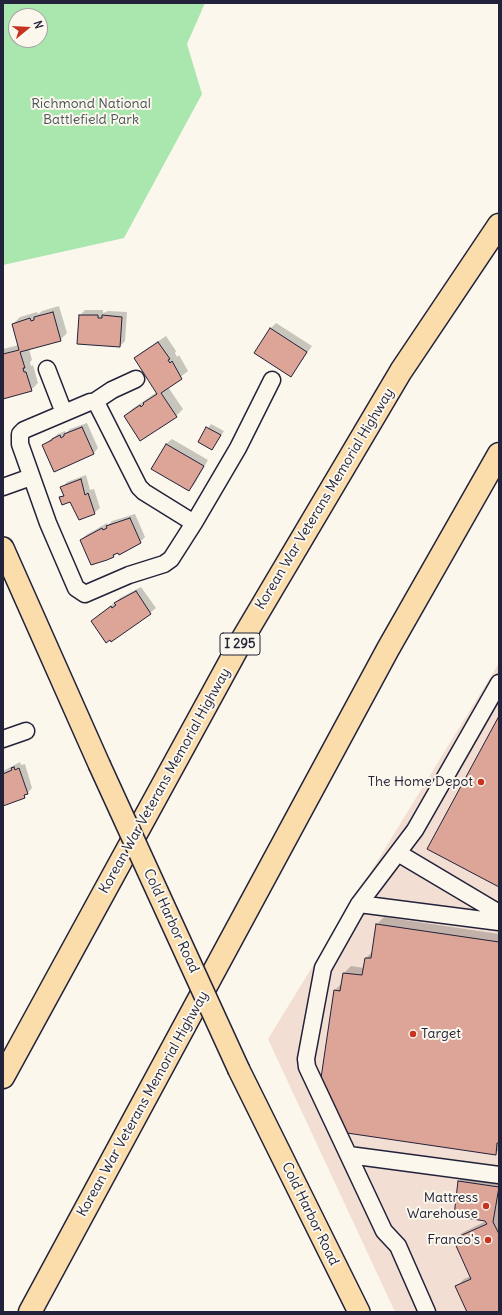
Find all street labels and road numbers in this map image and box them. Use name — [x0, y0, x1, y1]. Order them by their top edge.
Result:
street label: Korean War Veterans Memorial Highway — [252, 385, 398, 613]
road number: I 295 — [220, 633, 260, 655]
street label: Korean War Veterans Memorial Highway — [96, 665, 234, 897]
street label: Cold Harbor Road — [140, 866, 202, 976]
street label: Korean War Veterans Memorial Highway — [74, 988, 212, 1220]
street label: Cold Harbor Road — [278, 1160, 342, 1268]

